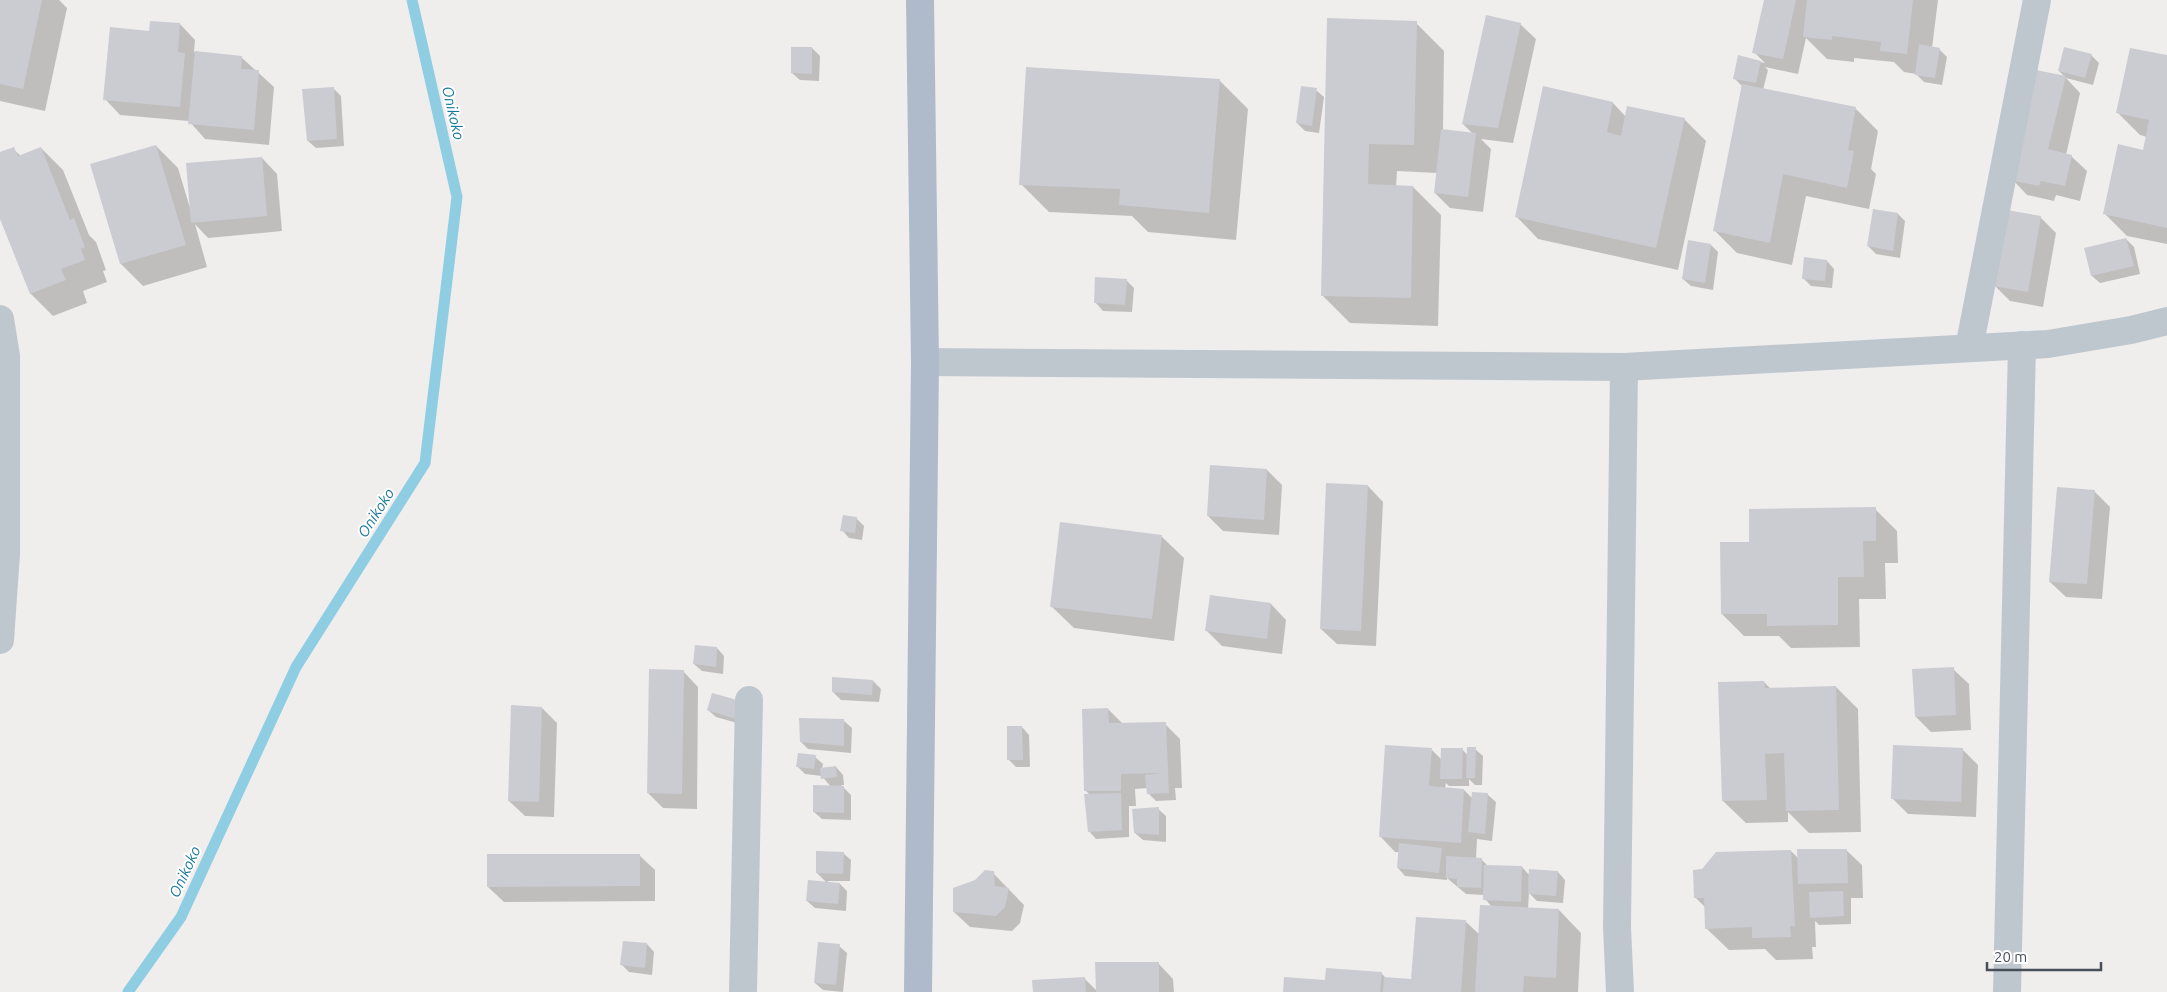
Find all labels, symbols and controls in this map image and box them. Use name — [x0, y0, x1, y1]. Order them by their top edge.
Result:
water label: Onikoko — [439, 84, 468, 141]
water label: Onikoko — [354, 485, 397, 540]
water label: Onikoko — [165, 844, 204, 900]
scale bar — [1987, 940, 2101, 972]
text: 20 m — [1994, 948, 2027, 965]

